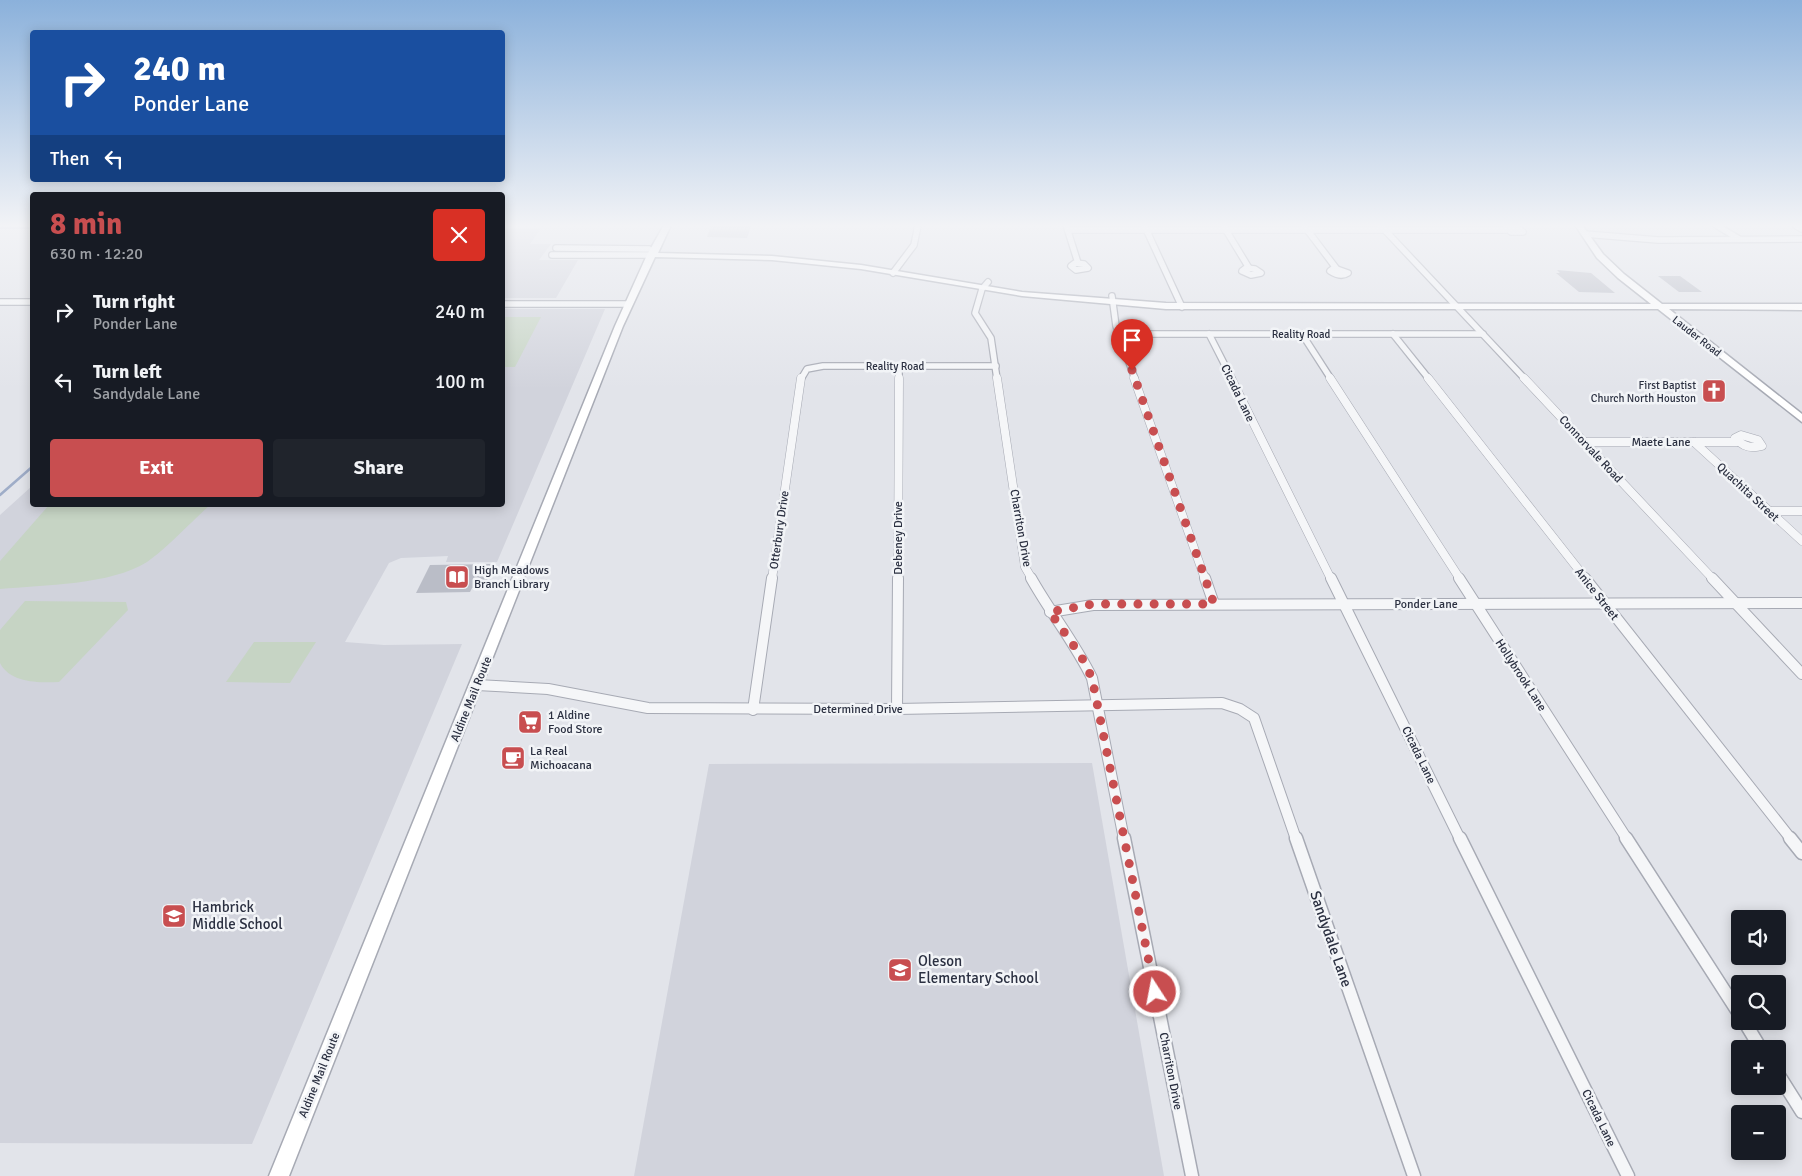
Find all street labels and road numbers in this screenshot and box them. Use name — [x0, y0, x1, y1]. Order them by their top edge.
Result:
street label: Lauder Road — [1670, 313, 1724, 360]
street label: Reality Road — [1272, 328, 1330, 341]
street label: Reality Road — [866, 360, 924, 373]
street label: Cicada Lane — [1217, 362, 1258, 424]
street label: Connorvale Road — [1556, 412, 1626, 486]
street label: Maete Lane — [1631, 435, 1691, 450]
street label: Quachita Street — [1713, 460, 1782, 525]
street label: Charriton Drive — [1006, 488, 1035, 568]
street label: Otterbury Drive — [767, 490, 792, 570]
street label: Debeney Drive — [891, 501, 906, 575]
street label: Anice Street — [1571, 565, 1622, 624]
street label: Ponder Lane — [1394, 597, 1458, 612]
street label: Hollybrook Lane — [1492, 636, 1550, 714]
street label: Aldine Mail Route — [448, 654, 495, 744]
street label: Determined Drive — [813, 702, 903, 717]
street label: Cicada Lane — [1398, 724, 1439, 786]
street label: Sandydale Lane — [1306, 889, 1356, 989]
street label: Aldine Mail Route — [296, 1030, 343, 1120]
street label: Charriton Drive — [1156, 1031, 1185, 1111]
street label: Cicada Lane — [1578, 1087, 1619, 1149]

